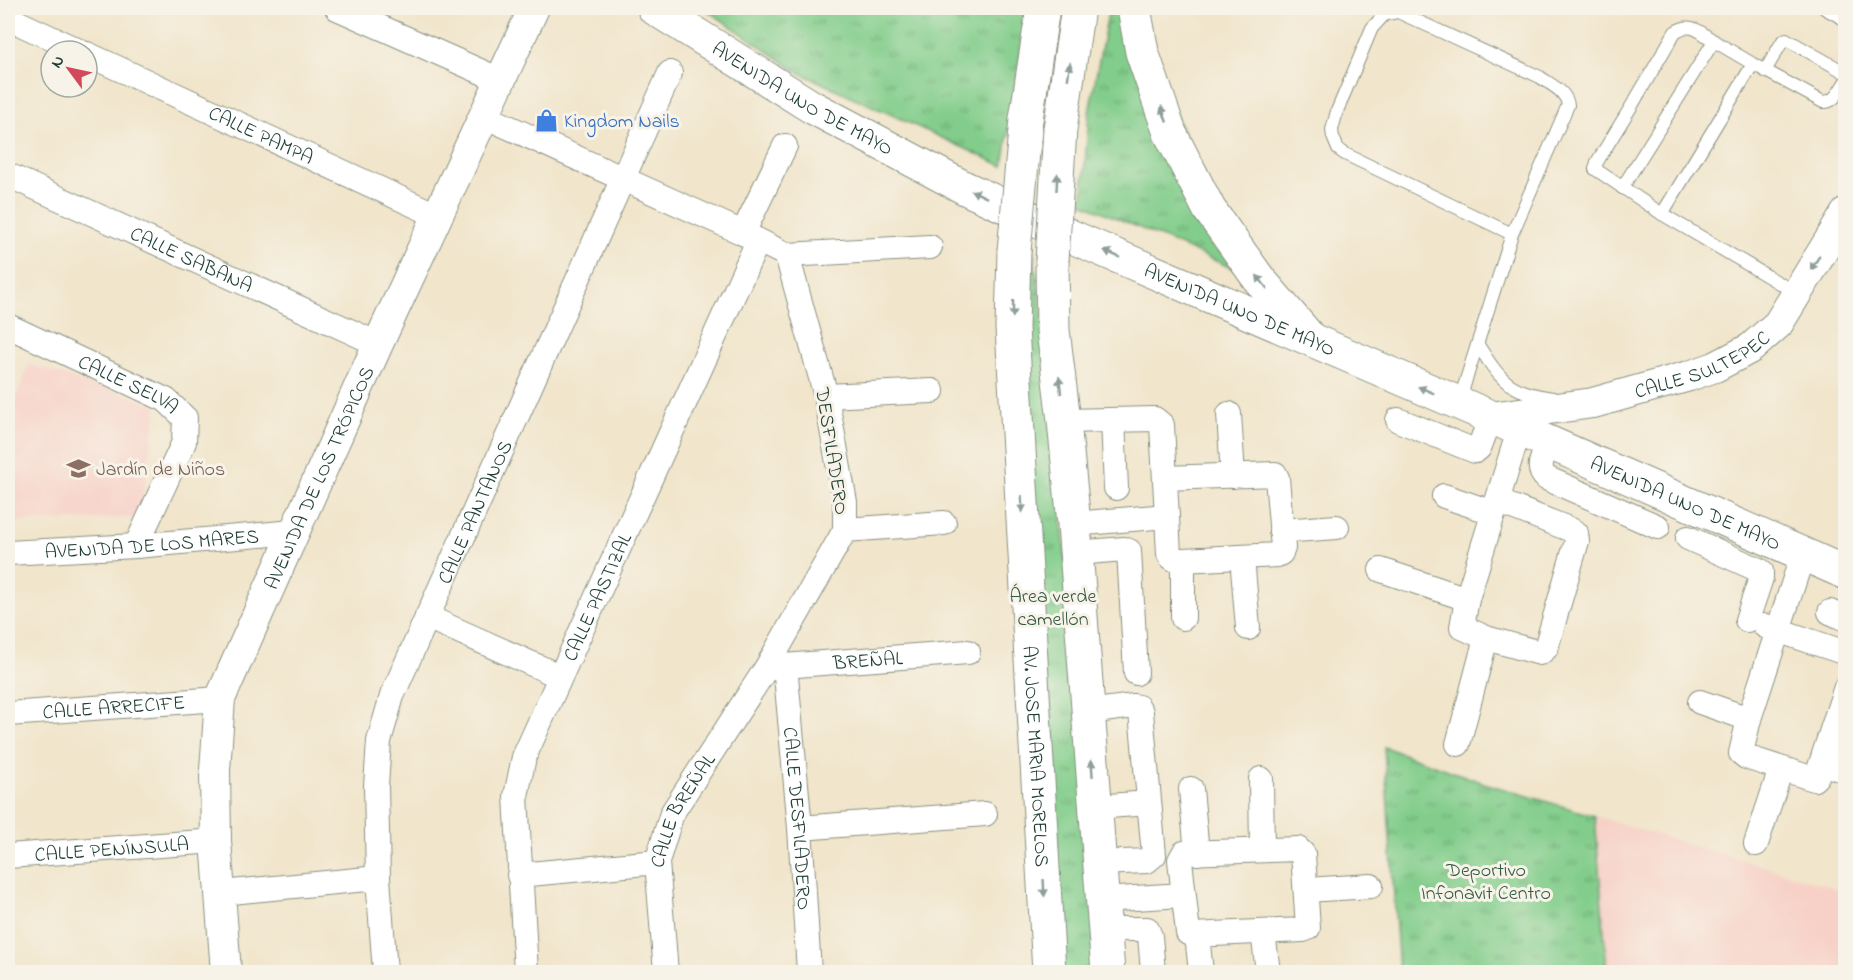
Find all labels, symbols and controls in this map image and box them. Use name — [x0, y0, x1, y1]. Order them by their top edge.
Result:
street label: AVENIDA UNO DE MAYO — [705, 36, 897, 164]
north arrow — [39, 39, 99, 99]
text: N — [45, 51, 71, 73]
one-way arrow — [1064, 62, 1073, 81]
street label: CALLE PAMPA — [203, 100, 318, 173]
one-way arrow — [1158, 105, 1168, 123]
shop icon: Kingdom Nails — [533, 107, 559, 133]
place label: Kingdom Nails — [564, 108, 680, 138]
one-way arrow — [1052, 173, 1061, 192]
one-way arrow — [970, 190, 987, 199]
street label: CALLE SABANA — [125, 221, 257, 302]
one-way arrow — [1104, 250, 1121, 259]
one-way arrow — [1809, 255, 1820, 271]
street label: AVENIDA UNO DE MAYO — [1139, 257, 1339, 365]
one-way arrow — [1255, 274, 1268, 290]
one-way arrow — [1008, 300, 1018, 319]
street label: CALLE SULTEPEC — [1632, 325, 1778, 408]
street label: CALLE SELVA — [73, 349, 185, 422]
street label: AVENIDA DE LOS TRÓPICOS — [258, 362, 383, 595]
one-way arrow — [1055, 375, 1065, 394]
street label: DESFILADERO — [806, 385, 855, 517]
one-way arrow — [1417, 385, 1435, 395]
street label: CALLE PANTANOS — [432, 436, 521, 589]
street label: AVENIDA UNO DE MAYO — [1585, 450, 1785, 559]
school or university icon: Jardín de Niños — [65, 455, 91, 481]
place label: Jardín de Niños — [96, 456, 225, 485]
one-way arrow — [1018, 495, 1027, 514]
street label: AVENIDA DE LOS MARES — [44, 523, 260, 568]
street label: CALLE PASTIZAL — [557, 528, 641, 667]
park label: Área verde camellón — [1010, 583, 1097, 635]
street label: BREÑAL — [831, 645, 904, 679]
street label: AV. JOSE MARIA MORELOS — [1013, 645, 1055, 868]
street label: CALLE ARRECIFE — [42, 690, 186, 729]
street label: CALLE DESFILADERO — [774, 726, 817, 911]
street label: CALLE BREÑAL — [644, 748, 724, 872]
one-way arrow — [1087, 758, 1097, 777]
street label: CALLE PENÍNSULA — [34, 831, 190, 871]
park label: Deportivo Infonavit Centro — [1421, 857, 1551, 909]
one-way arrow — [1039, 878, 1049, 897]

